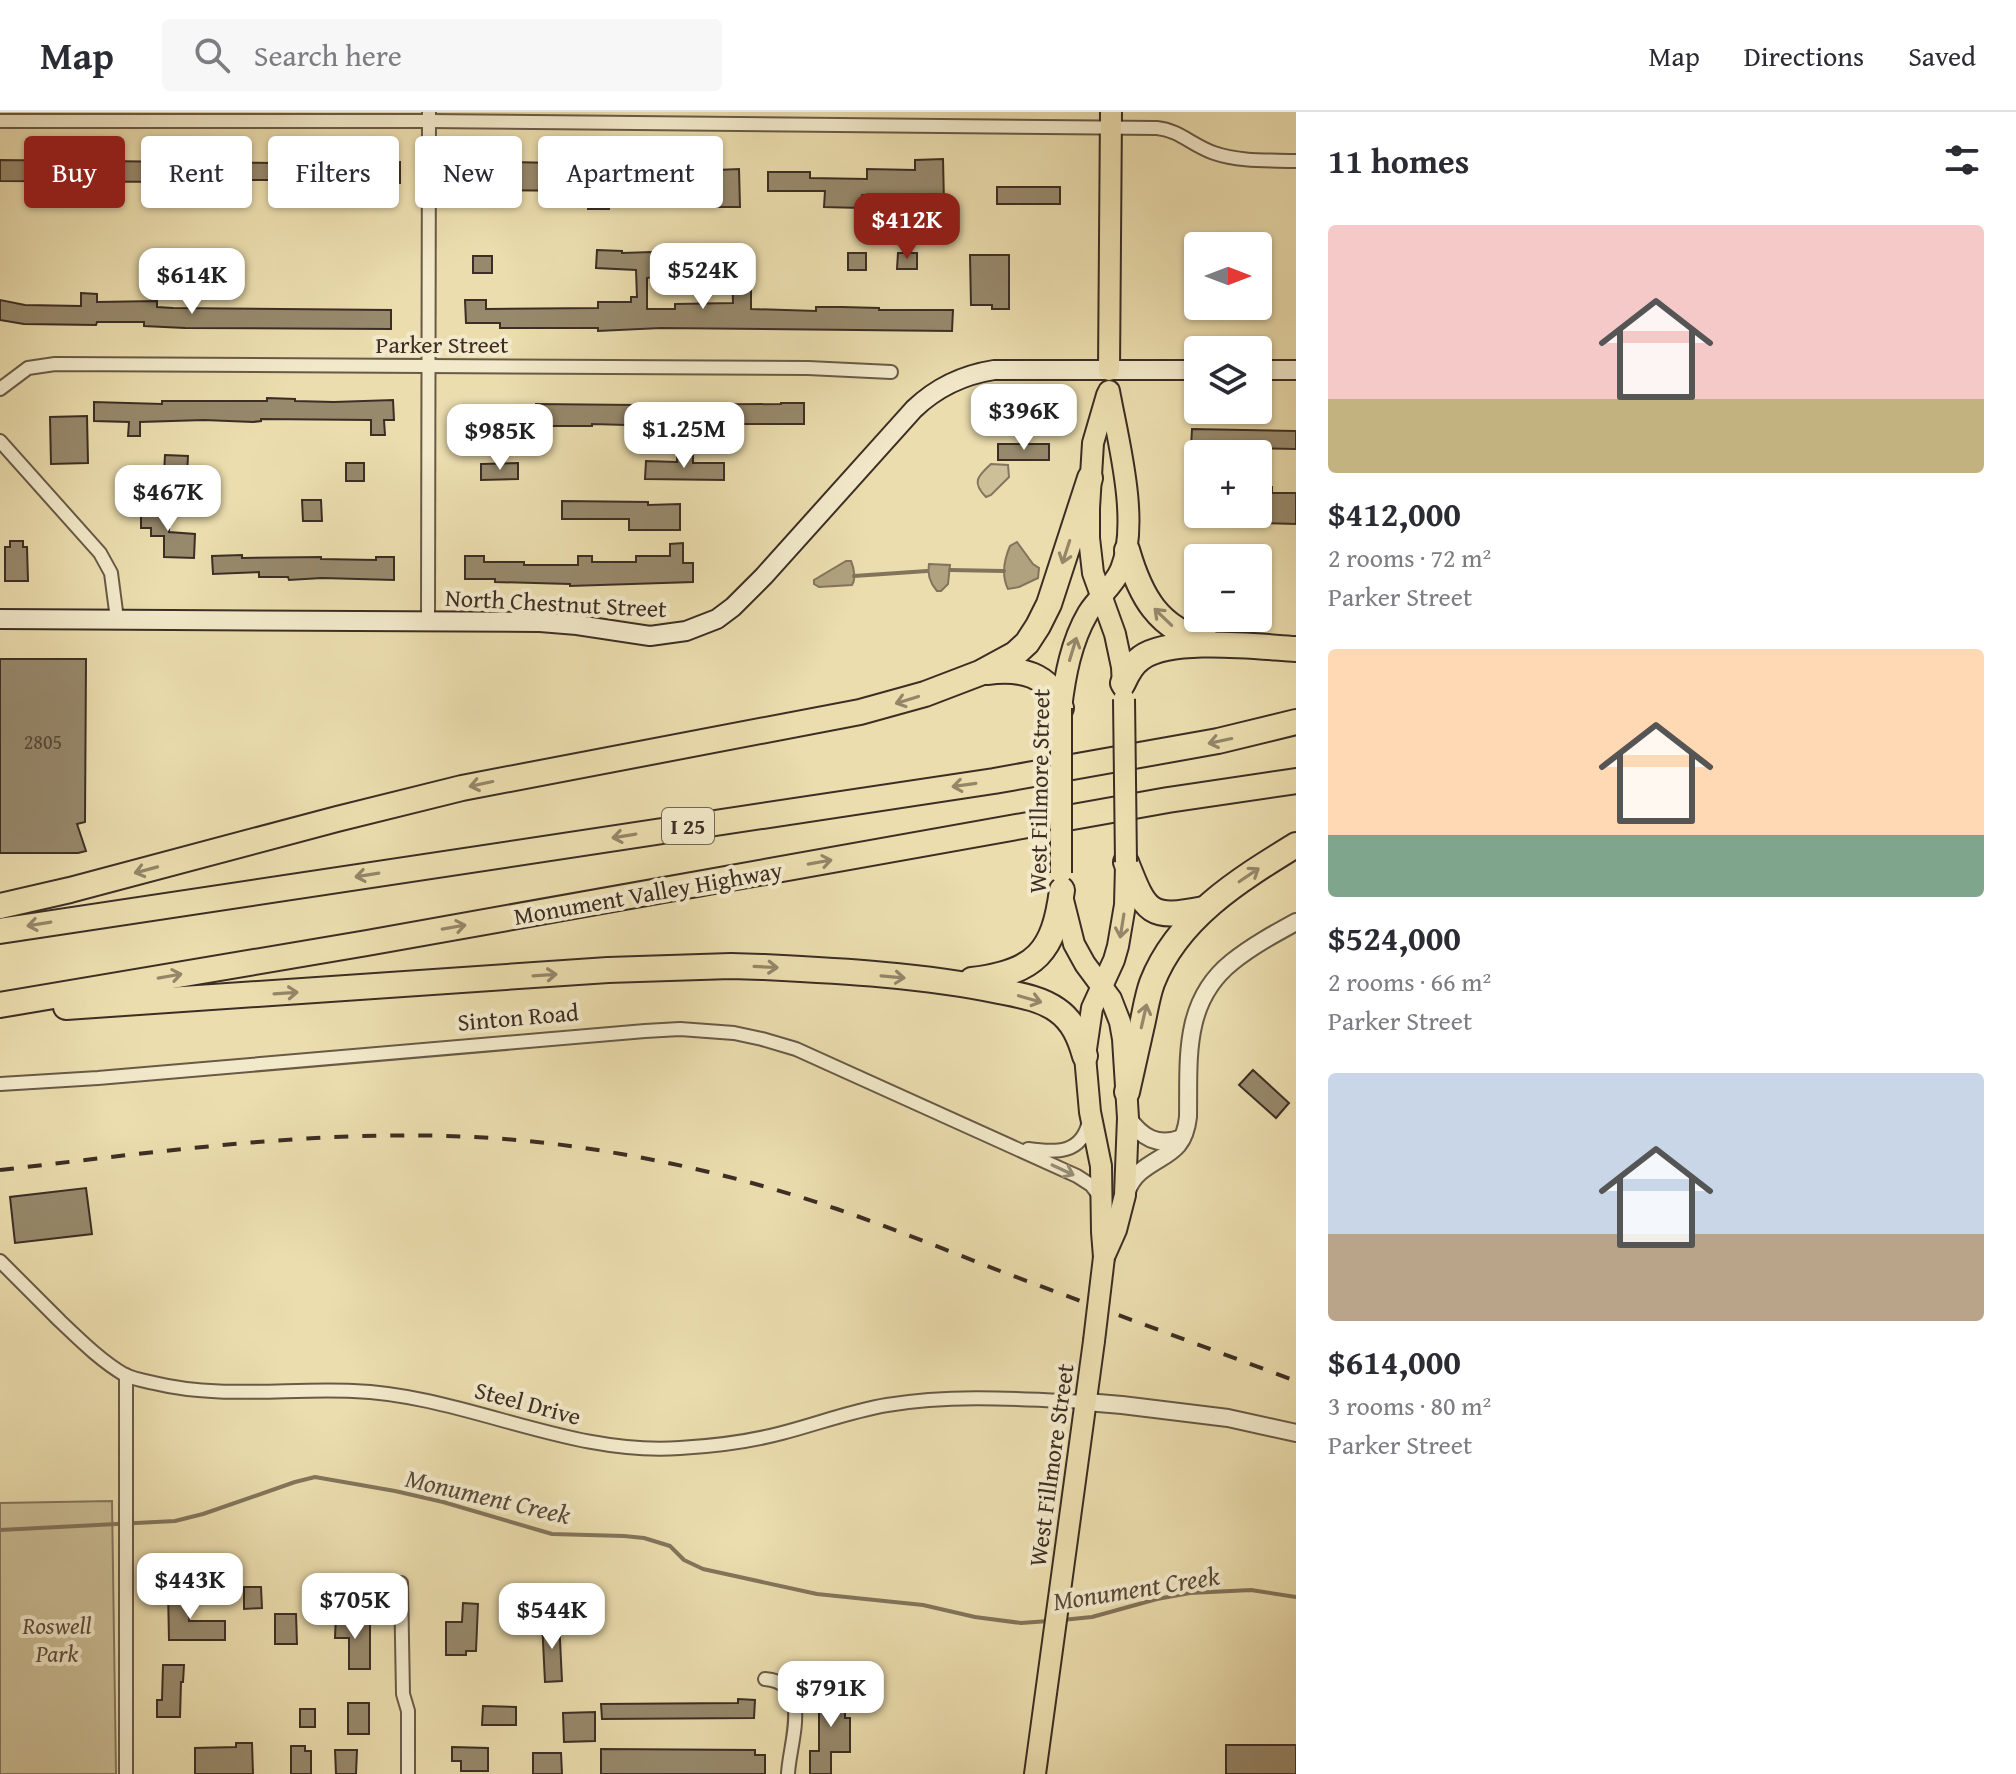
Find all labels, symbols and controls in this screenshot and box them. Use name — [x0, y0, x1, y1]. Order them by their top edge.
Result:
search box — [162, 19, 722, 91]
text: Map — [40, 27, 114, 83]
icon: search — [190, 33, 234, 77]
text: Search here — [254, 33, 402, 77]
text: Map — [1648, 35, 1700, 76]
text: Directions — [1744, 35, 1864, 76]
text: Saved — [1908, 35, 1976, 76]
chip: Buy — [24, 136, 125, 208]
chip: Rent — [141, 136, 252, 208]
chip: Filters — [268, 136, 399, 208]
chip: New — [415, 136, 522, 208]
chip: Apartment — [538, 136, 723, 208]
text: 11 homes — [1328, 136, 1469, 185]
icon: filters — [1940, 138, 1984, 182]
pin: $412K — [851, 193, 963, 261]
text: $412K — [872, 199, 942, 238]
north arrow — [1184, 232, 1272, 320]
map controls — [1184, 232, 1272, 632]
pin: $524K — [647, 243, 759, 311]
pin: $614K — [136, 248, 248, 316]
text: $524K — [668, 249, 738, 288]
text: $614K — [157, 254, 227, 293]
icon: home — [1584, 277, 1728, 421]
street label: Parker Street — [376, 327, 509, 362]
button: layers — [1184, 336, 1272, 424]
pin: $396K — [968, 384, 1080, 452]
text: $396K — [989, 390, 1059, 429]
pin: $1.25M — [619, 402, 749, 470]
pin: $985K — [444, 404, 556, 472]
text: $1.25M — [642, 408, 726, 447]
text: $985K — [465, 410, 535, 449]
button: + — [1184, 440, 1272, 528]
pin: $467K — [112, 465, 224, 533]
text: $467K — [133, 471, 203, 510]
text: $412,000 — [1328, 489, 1461, 538]
text: 2 rooms · 72 m² — [1328, 538, 1491, 577]
one-way arrow — [1058, 539, 1072, 564]
button: − — [1184, 544, 1272, 632]
text: Parker Street — [1328, 577, 1472, 616]
street label: North Chestnut Street — [444, 580, 668, 626]
one-way arrow — [1153, 608, 1173, 627]
one-way arrow — [1066, 636, 1081, 662]
street label: West Fillmore Street — [1020, 688, 1058, 894]
one-way arrow — [895, 693, 920, 708]
icon: home — [1584, 701, 1728, 845]
house number: 2805 — [24, 727, 62, 756]
one-way arrow — [1208, 734, 1234, 749]
one-way arrow — [469, 777, 495, 792]
one-way arrow — [952, 778, 977, 793]
road number: I 25 — [662, 808, 714, 844]
one-way arrow — [612, 829, 637, 844]
street label: Monument Valley Highway — [511, 852, 785, 934]
one-way arrow — [807, 854, 832, 869]
one-way arrow — [134, 864, 160, 879]
one-way arrow — [1238, 867, 1260, 884]
one-way arrow — [355, 868, 380, 883]
one-way arrow — [1113, 913, 1128, 938]
text: $524,000 — [1328, 913, 1461, 962]
one-way arrow — [27, 917, 52, 932]
one-way arrow — [441, 919, 466, 934]
one-way arrow — [752, 960, 779, 975]
text: 2 rooms · 66 m² — [1328, 962, 1491, 1001]
one-way arrow — [531, 967, 558, 982]
one-way arrow — [157, 968, 182, 983]
one-way arrow — [879, 970, 906, 985]
one-way arrow — [272, 985, 299, 1000]
one-way arrow — [1016, 992, 1042, 1007]
street label: Sinton Road — [456, 994, 580, 1040]
text: Parker Street — [1328, 1001, 1472, 1040]
one-way arrow — [1137, 1003, 1152, 1029]
icon: home — [1584, 1125, 1728, 1269]
one-way arrow — [1051, 1163, 1075, 1178]
text: $614,000 — [1328, 1337, 1461, 1386]
street label: West Fillmore Street — [1019, 1361, 1083, 1569]
street label: Steel Drive — [471, 1372, 585, 1434]
text: 3 rooms · 80 m² — [1328, 1386, 1491, 1425]
text: Parker Street — [1328, 1425, 1472, 1464]
water label: Monument Creek — [402, 1458, 574, 1534]
pin: $443K — [134, 1553, 246, 1621]
water label: Monument Creek — [1050, 1556, 1222, 1620]
text: $443K — [155, 1559, 225, 1598]
pin: $705K — [299, 1573, 411, 1641]
text: $705K — [320, 1579, 390, 1618]
pin: $544K — [496, 1583, 608, 1651]
text: $544K — [517, 1589, 587, 1628]
park label: Roswell Park — [22, 1608, 91, 1671]
pin: $791K — [775, 1661, 887, 1729]
text: $791K — [796, 1667, 866, 1706]

